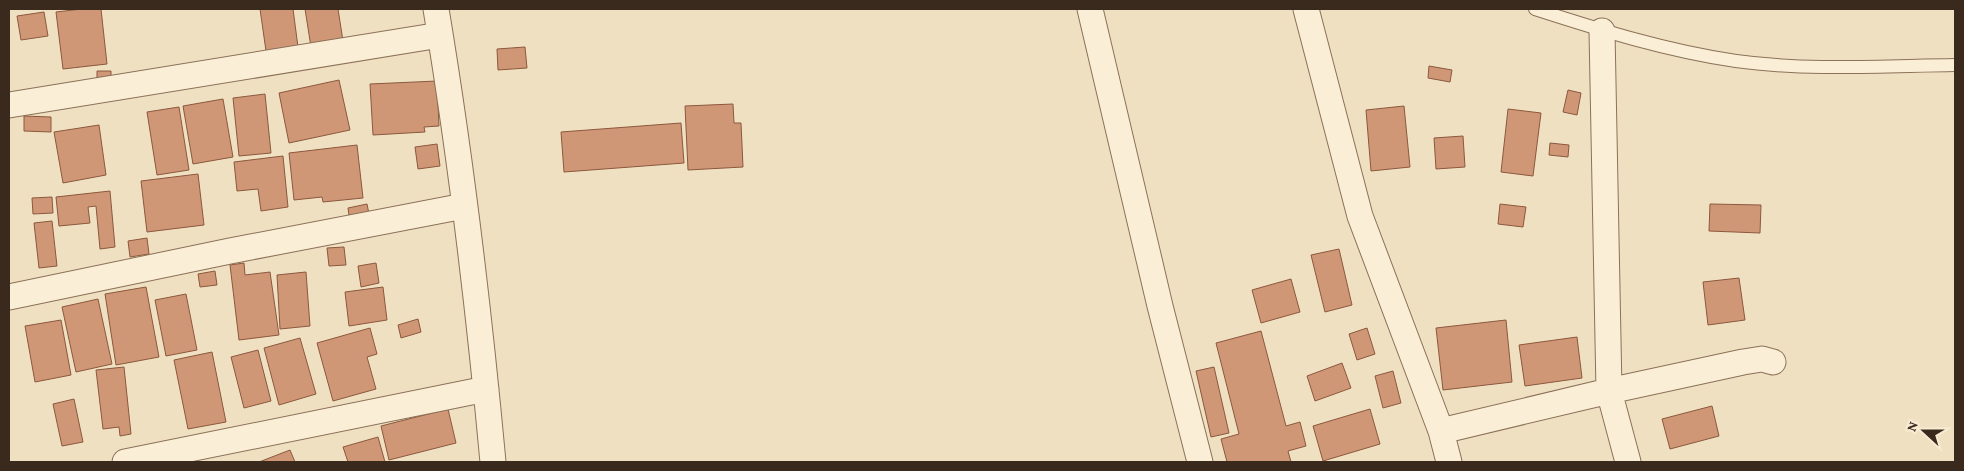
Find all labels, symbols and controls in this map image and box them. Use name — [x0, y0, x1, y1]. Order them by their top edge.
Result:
north arrow — [1899, 406, 1949, 456]
text: N — [1903, 419, 1921, 434]

